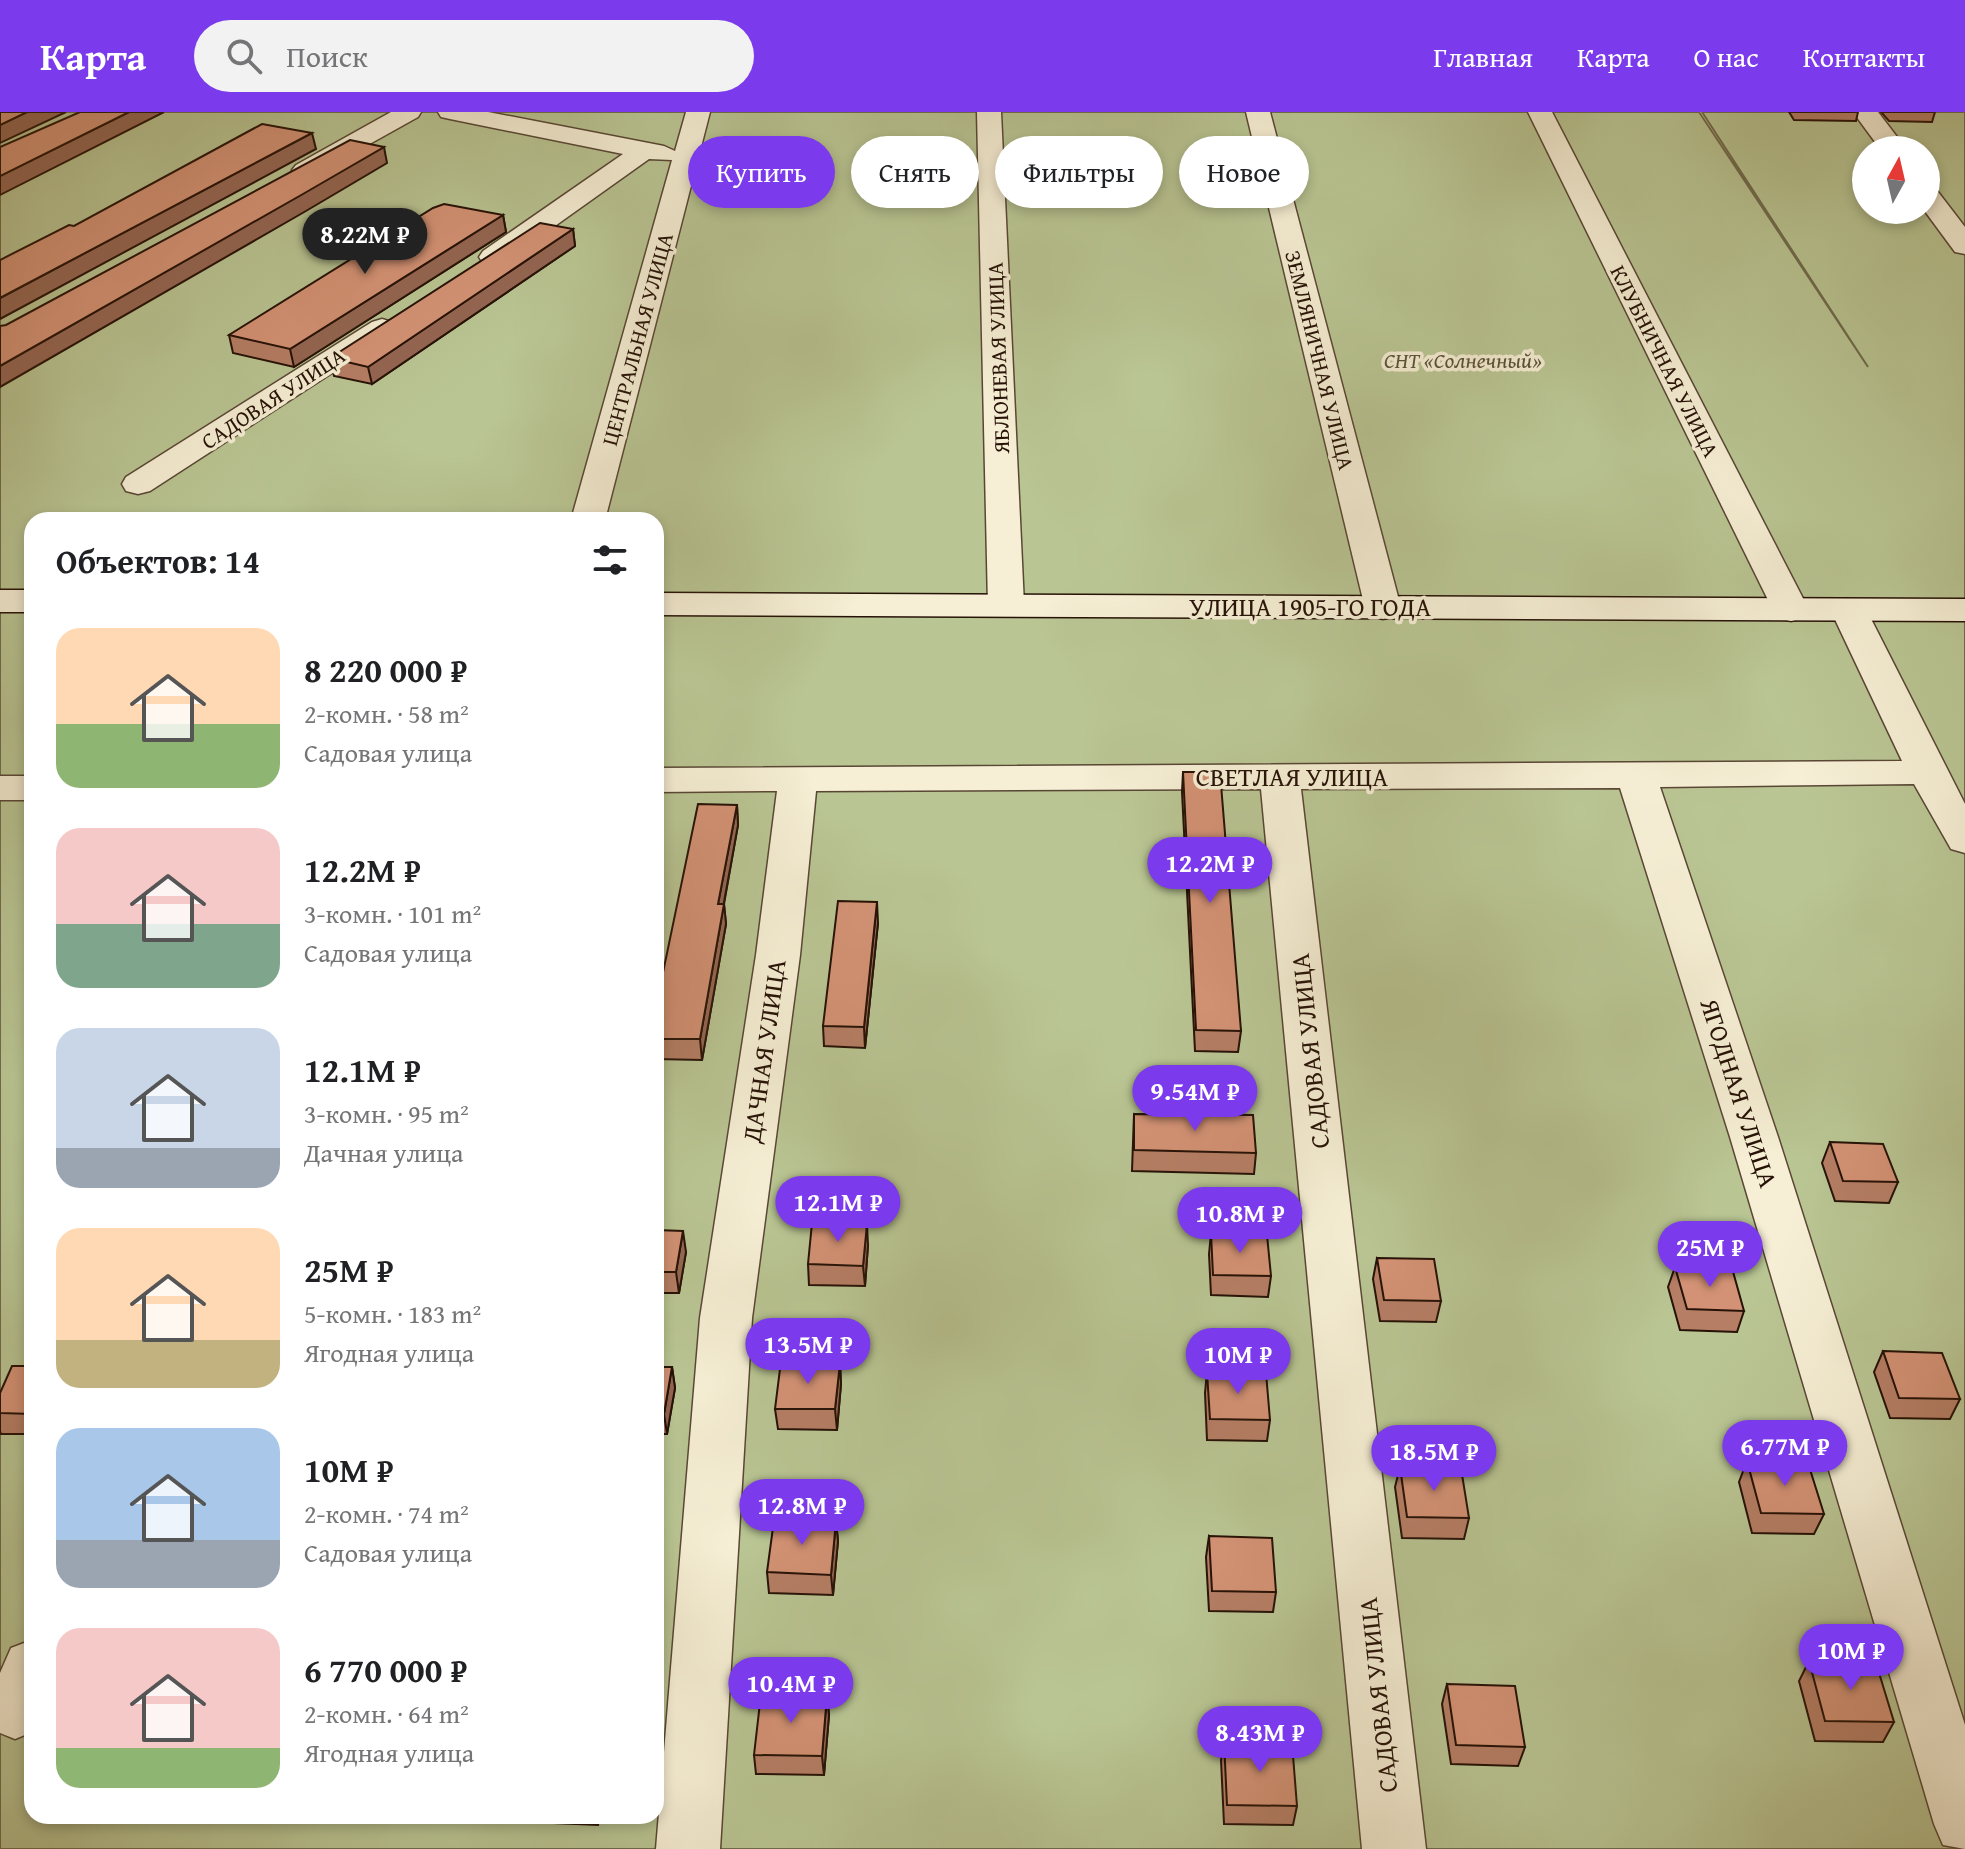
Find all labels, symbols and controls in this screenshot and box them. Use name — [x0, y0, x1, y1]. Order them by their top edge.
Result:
search box — [194, 20, 754, 92]
text: Карта — [40, 28, 146, 84]
icon: search — [222, 34, 266, 78]
text: Поиск — [286, 34, 368, 78]
text: Главная — [1433, 36, 1533, 77]
text: Карта — [1577, 36, 1649, 77]
text: О нас — [1693, 36, 1759, 77]
text: Контакты — [1803, 36, 1925, 77]
chip: Купить — [688, 136, 835, 208]
chip: Снять — [851, 136, 979, 208]
chip: Фильтры — [995, 136, 1163, 208]
chip: Новое — [1179, 136, 1309, 208]
north arrow — [1852, 136, 1940, 224]
map controls — [1852, 136, 1940, 224]
pin: 8.22M ₽ — [291, 208, 439, 276]
text: 8.22M ₽ — [320, 214, 410, 253]
street label: ЦЕНТРАЛЬНАЯ УЛИЦА — [593, 228, 681, 449]
street label: ЗЕМЛЯНИЧНАЯ УЛИЦА — [1277, 247, 1363, 474]
street label: КЛУБНИЧНАЯ УЛИЦА — [1603, 259, 1728, 463]
street label: ЯБЛОНЕВАЯ УЛИЦА — [979, 261, 1017, 455]
street label: САДОВАЯ УЛИЦА — [195, 339, 352, 457]
park label: СНТ «Солнечный» — [1384, 344, 1542, 376]
text: Объектов: 14 — [56, 536, 260, 585]
icon: filters — [588, 538, 632, 582]
street label: УЛИЦА 1905-ГО ГОДА — [1189, 587, 1431, 626]
text: 8 220 000 ₽ — [304, 645, 467, 694]
icon: home — [120, 660, 216, 756]
text: 2-комн. · 58 m² — [304, 694, 469, 733]
text: Садовая улица — [304, 733, 472, 772]
street label: СВЕТЛАЯ УЛИЦА — [1196, 757, 1388, 796]
pin: 12.2M ₽ — [1136, 837, 1284, 905]
text: 12.2M ₽ — [1165, 843, 1255, 882]
text: 12.2M ₽ — [304, 845, 421, 894]
icon: home — [120, 860, 216, 956]
text: 3-комн. · 101 m² — [304, 894, 481, 933]
text: Садовая улица — [304, 933, 472, 972]
street label: САДОВАЯ УЛИЦА — [1280, 951, 1339, 1151]
street label: ДАЧНАЯ УЛИЦА — [731, 957, 796, 1146]
street label: ЯГОДНАЯ УЛИЦА — [1690, 992, 1788, 1193]
text: 12.1M ₽ — [304, 1045, 421, 1094]
icon: home — [120, 1060, 216, 1156]
pin: 9.54M ₽ — [1121, 1065, 1269, 1133]
text: 9.54M ₽ — [1150, 1071, 1240, 1110]
text: 3-комн. · 95 m² — [304, 1094, 469, 1133]
text: Дачная улица — [304, 1133, 463, 1172]
pin: 12.1M ₽ — [764, 1176, 912, 1244]
text: 12.1M ₽ — [793, 1182, 883, 1221]
pin: 10.8M ₽ — [1166, 1187, 1314, 1255]
text: 10.8M ₽ — [1195, 1193, 1285, 1232]
pin: 25M ₽ — [1654, 1221, 1766, 1289]
text: 25M ₽ — [1676, 1227, 1744, 1266]
text: 25M ₽ — [304, 1245, 394, 1294]
icon: home — [120, 1260, 216, 1356]
text: 5-комн. · 183 m² — [304, 1294, 481, 1333]
pin: 13.5M ₽ — [734, 1318, 882, 1386]
text: 13.5M ₽ — [763, 1324, 853, 1363]
pin: 10M ₽ — [1182, 1328, 1294, 1396]
text: Ягодная улица — [304, 1333, 474, 1372]
text: 10M ₽ — [1204, 1334, 1272, 1373]
pin: 6.77M ₽ — [1711, 1420, 1859, 1488]
pin: 18.5M ₽ — [1360, 1425, 1508, 1493]
text: 6.77M ₽ — [1740, 1426, 1830, 1465]
text: 18.5M ₽ — [1389, 1431, 1479, 1470]
text: 10M ₽ — [304, 1445, 394, 1494]
icon: home — [120, 1460, 216, 1556]
pin: 12.8M ₽ — [728, 1479, 876, 1547]
text: 12.8M ₽ — [757, 1485, 847, 1524]
text: 2-комн. · 74 m² — [304, 1494, 469, 1533]
text: Садовая улица — [304, 1533, 472, 1572]
street label: САДОВАЯ УЛИЦА — [1348, 1595, 1407, 1795]
pin: 10M ₽ — [1795, 1624, 1907, 1692]
text: 10M ₽ — [1817, 1630, 1885, 1669]
text: 6 770 000 ₽ — [304, 1645, 467, 1694]
pin: 10.4M ₽ — [717, 1657, 865, 1725]
icon: home — [120, 1660, 216, 1756]
text: 10.4M ₽ — [746, 1663, 836, 1702]
text: 2-комн. · 64 m² — [304, 1694, 469, 1733]
pin: 8.43M ₽ — [1186, 1706, 1334, 1774]
text: 8.43M ₽ — [1215, 1712, 1305, 1751]
text: Ягодная улица — [304, 1733, 474, 1772]

